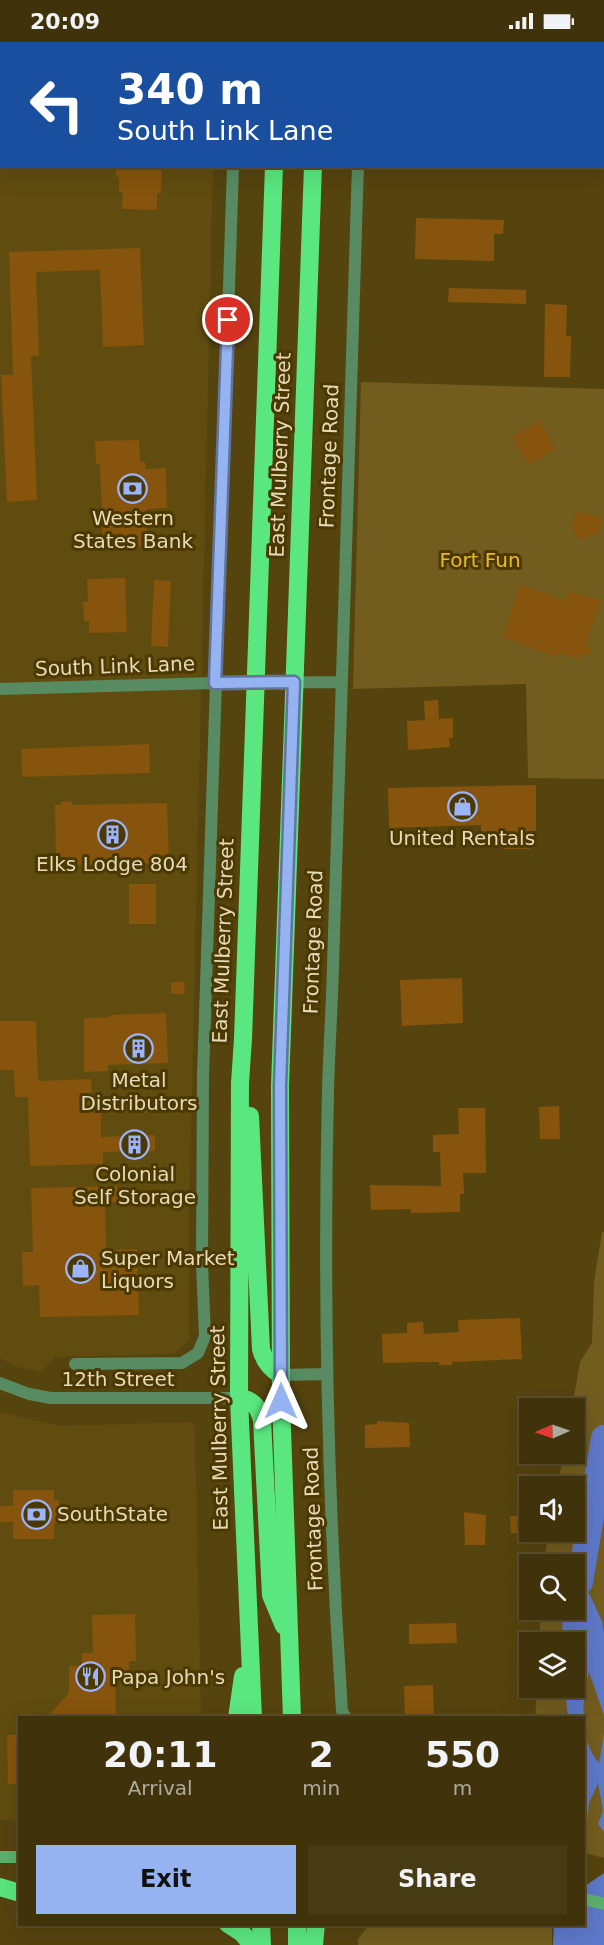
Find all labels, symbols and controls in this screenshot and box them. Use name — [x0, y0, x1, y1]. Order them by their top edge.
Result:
text: 20:09 — [30, 9, 100, 34]
text: 340 m — [117, 65, 263, 114]
icon: left — [18, 66, 96, 144]
text: South Link Lane — [117, 115, 333, 146]
pin — [202, 294, 253, 345]
icon: arrive — [211, 303, 244, 336]
street label: East Mulberry Street — [264, 352, 296, 558]
street label: Frontage Road — [314, 383, 344, 529]
bank icon: Western States Bank — [117, 472, 149, 504]
place label: Western States Bank — [73, 506, 193, 553]
park label: Fort Fun — [439, 548, 521, 572]
street label: South Link Lane — [35, 651, 195, 681]
shop icon: United Rentals — [446, 791, 478, 823]
building icon: Elks Lodge 804 — [96, 818, 128, 850]
place label: United Rentals — [389, 826, 535, 850]
street label: East Mulberry Street — [207, 838, 239, 1044]
place label: Elks Lodge 804 — [36, 852, 188, 876]
street label: Frontage Road — [298, 869, 328, 1015]
building icon: Metal Distributors — [123, 1033, 155, 1065]
place label: Metal Distributors — [80, 1068, 198, 1115]
building icon: Colonial Self Storage — [119, 1128, 151, 1160]
place label: Colonial Self Storage — [74, 1162, 196, 1209]
place label: Super Market Liquors — [101, 1246, 235, 1293]
shop icon: Super Market Liquors — [64, 1253, 96, 1285]
street label: East Mulberry Street — [205, 1325, 233, 1531]
street label: 12th Street — [61, 1367, 175, 1391]
position arrow — [249, 1369, 313, 1433]
north arrow — [519, 1398, 585, 1464]
map controls — [519, 1398, 585, 1698]
street label: Frontage Road — [298, 1446, 328, 1592]
button: sound — [519, 1476, 585, 1542]
bank icon: SouthState — [20, 1498, 52, 1530]
place label: SouthState — [57, 1502, 168, 1526]
button: search — [519, 1554, 585, 1620]
button: layers — [519, 1632, 585, 1698]
restaurant icon: Papa John's — [74, 1661, 106, 1693]
place label: Papa John's — [111, 1665, 225, 1689]
text: 20:11 — [103, 1734, 217, 1775]
text: 2 — [309, 1734, 334, 1775]
text: 550 — [425, 1734, 500, 1775]
text: Arrival — [128, 1776, 193, 1800]
text: min — [302, 1776, 340, 1800]
text: m — [453, 1776, 472, 1800]
button: Exit — [36, 1845, 296, 1914]
button: Share — [308, 1845, 567, 1914]

